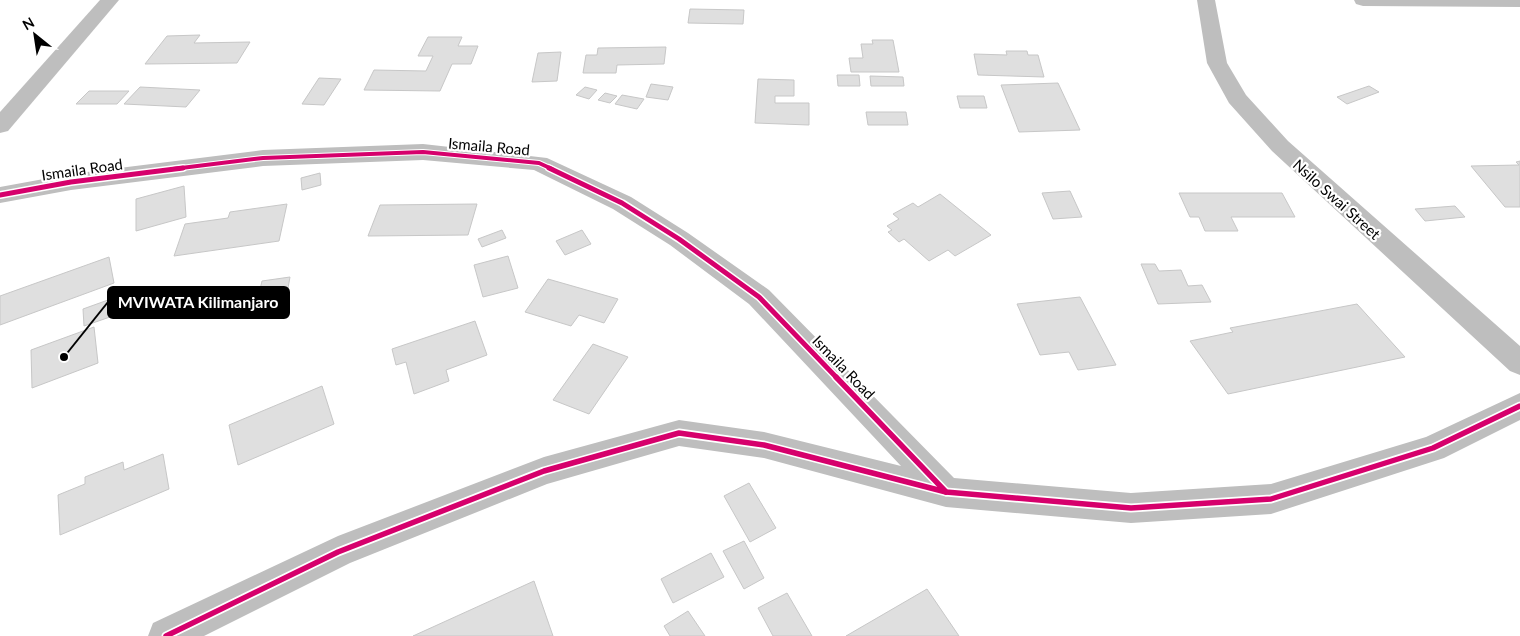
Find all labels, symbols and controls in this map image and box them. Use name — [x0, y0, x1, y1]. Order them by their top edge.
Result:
north arrow — [10, 10, 60, 60]
text: N — [19, 13, 37, 33]
street label: Ismaila Road — [447, 133, 531, 159]
street label: Ismaila Road — [40, 154, 124, 184]
street label: Nsilo Swai Street — [1290, 155, 1385, 243]
callout: MVIWATA Kilimanjaro — [108, 287, 289, 318]
text: MVIWATA Kilimanjaro — [118, 292, 278, 311]
street label: Ismaila Road — [809, 331, 879, 403]

